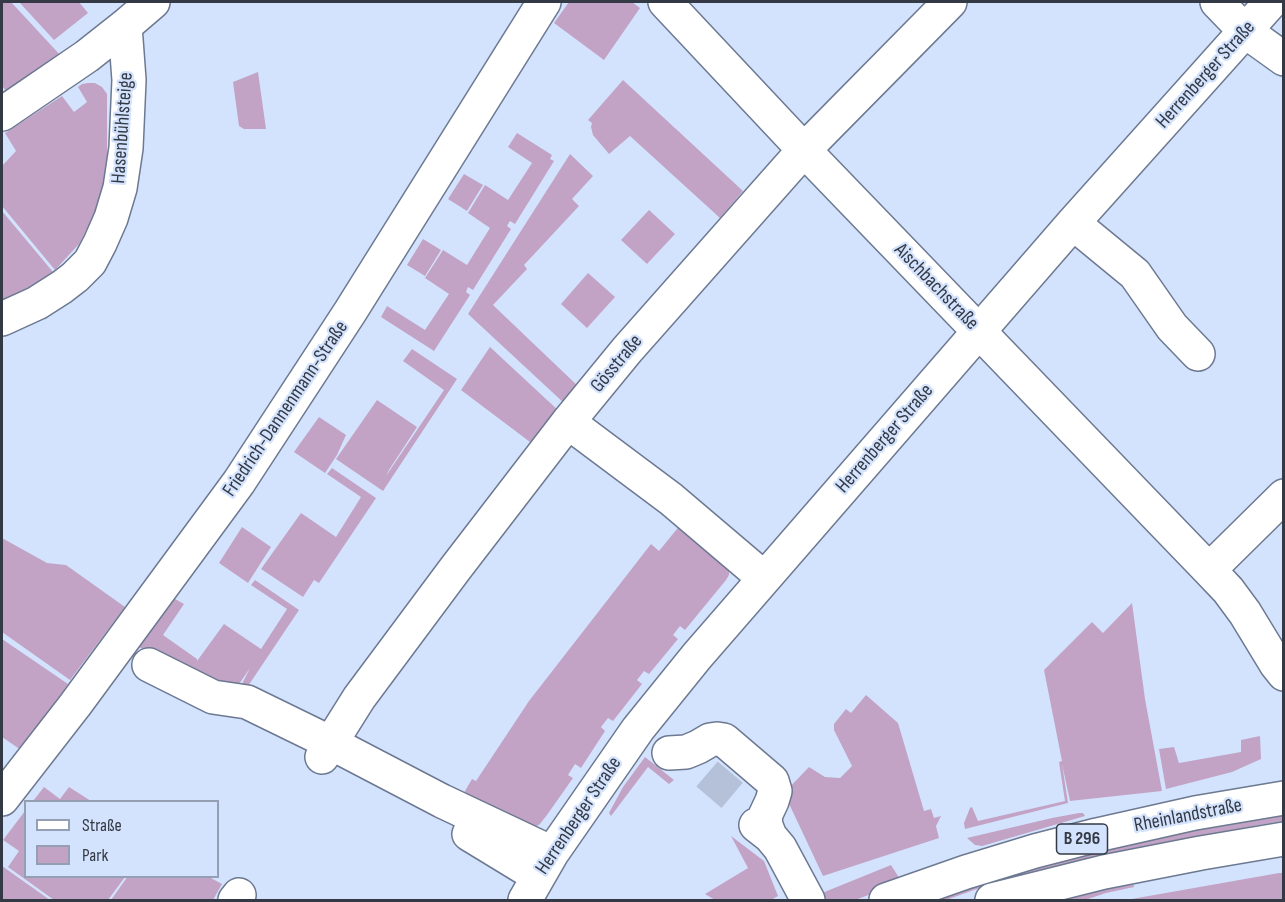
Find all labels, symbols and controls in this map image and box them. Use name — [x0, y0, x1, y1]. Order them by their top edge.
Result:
street label: Herrenberger Straße — [1151, 16, 1261, 134]
street label: Hasenbühlsteige — [107, 72, 139, 184]
street label: Aischbachstraße — [889, 239, 983, 335]
street label: Friedrich-Dannenmann-Straße — [218, 316, 354, 502]
street label: Gösstraße — [586, 330, 648, 398]
street label: Herrenberger Straße — [831, 380, 939, 498]
street label: Herrenberger Straße — [531, 753, 627, 879]
street label: Rheinlandstraße — [1132, 794, 1244, 838]
legend — [24, 800, 219, 878]
text: Straße — [82, 815, 122, 836]
road number: B 296 — [1056, 824, 1108, 854]
text: Park — [82, 845, 108, 866]

